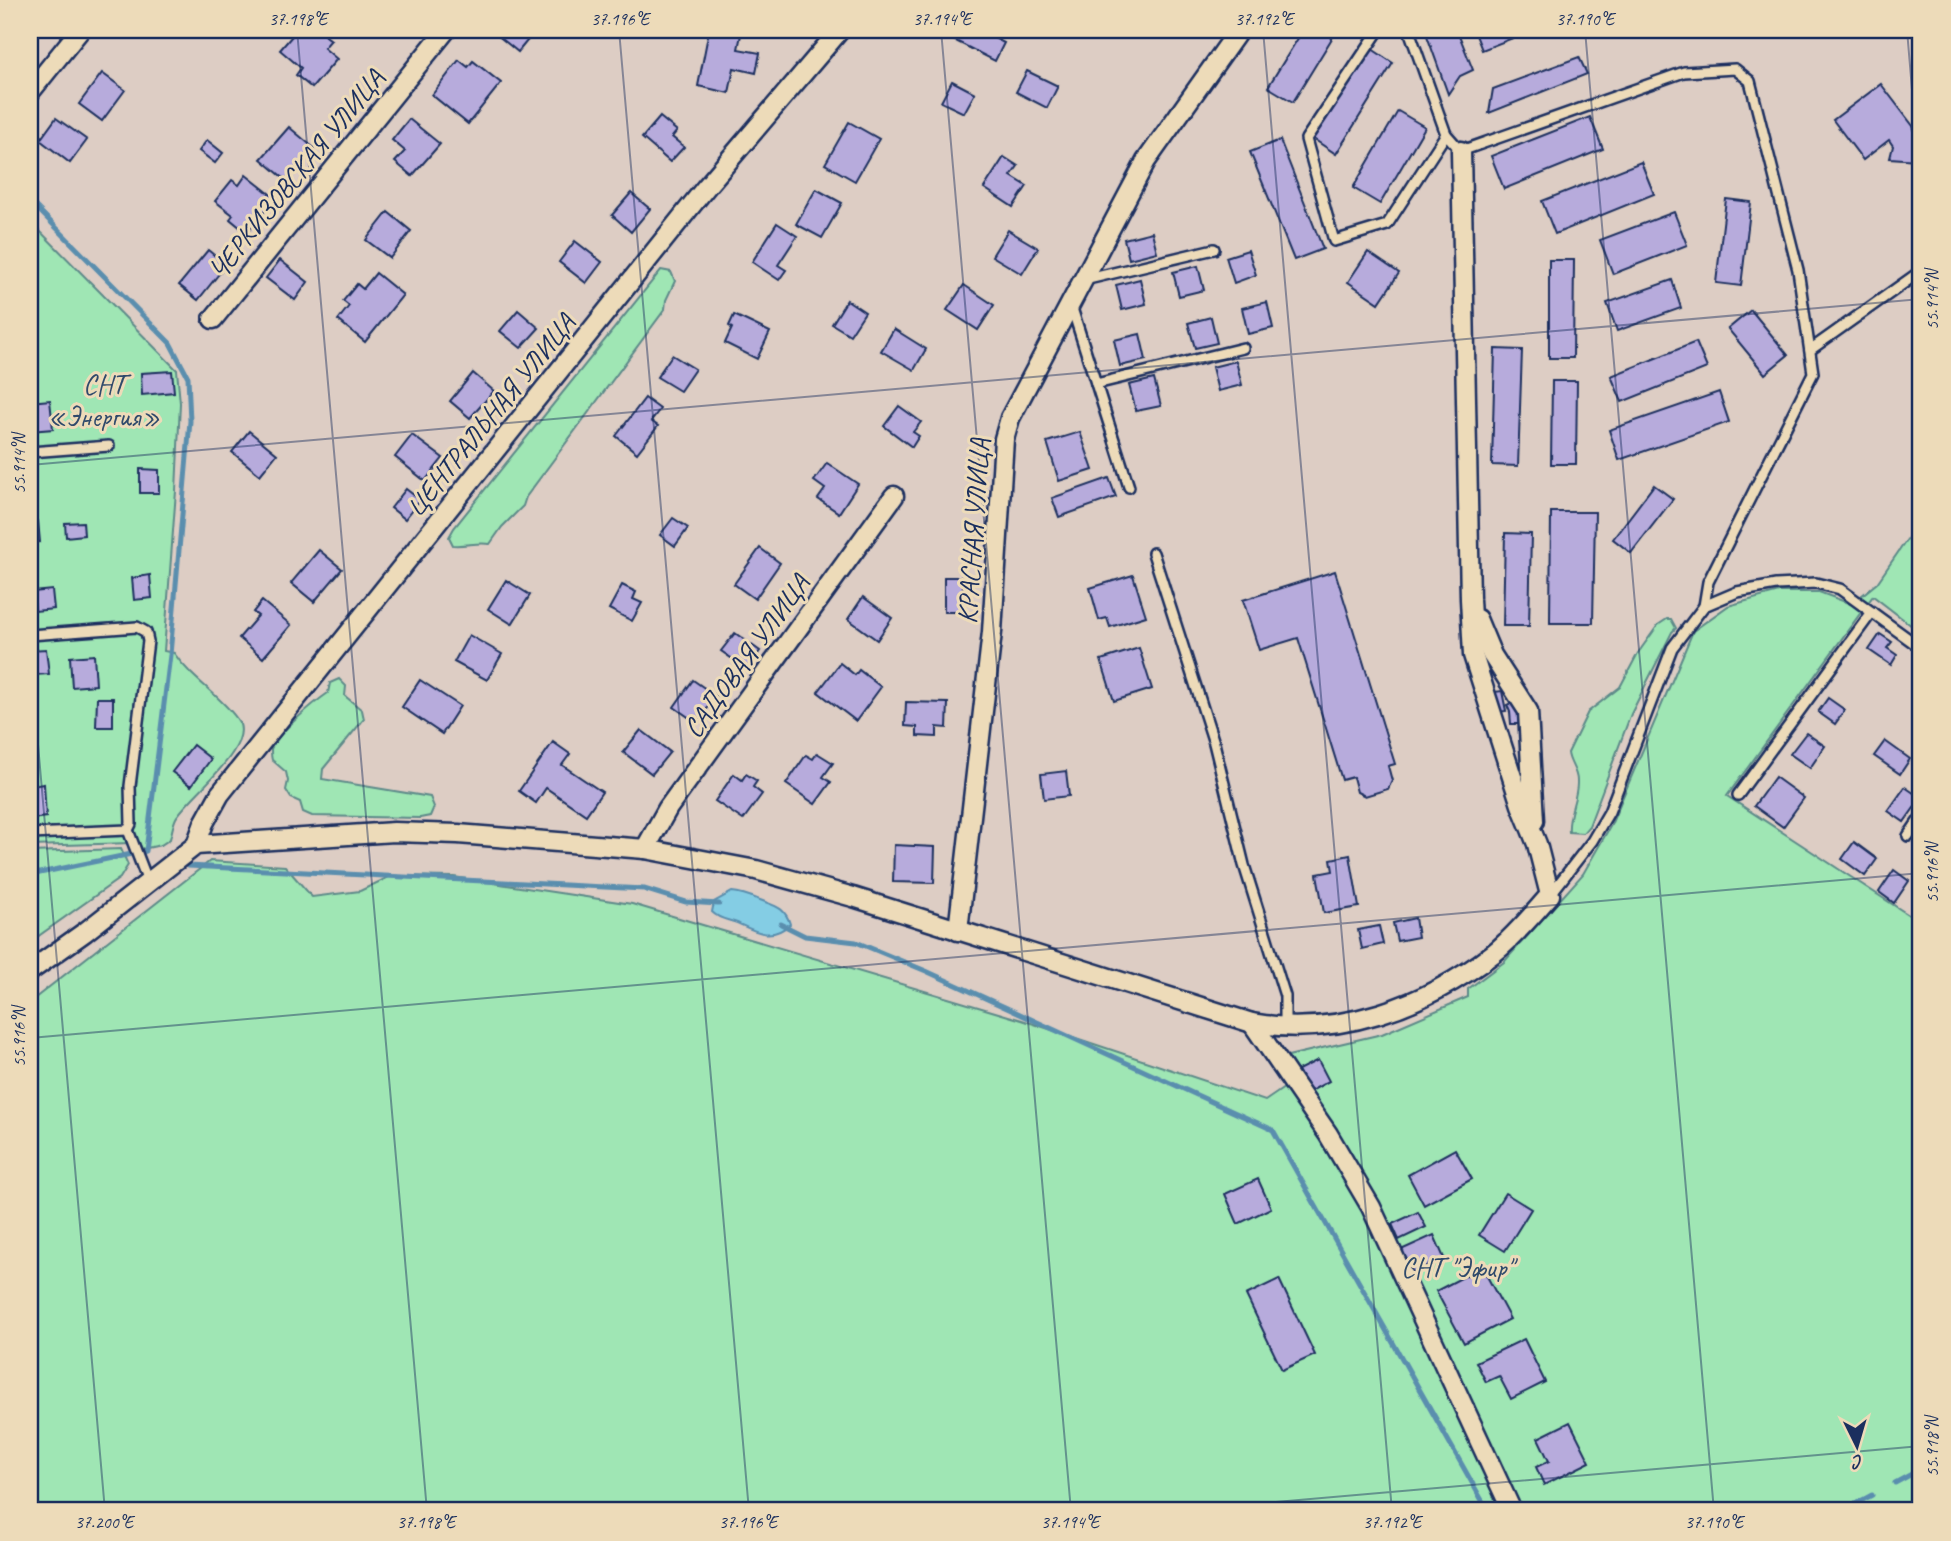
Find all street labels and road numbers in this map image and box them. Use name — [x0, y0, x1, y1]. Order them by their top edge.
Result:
street label: ЧЕРКИЗОВСКАЯ УЛИЦА — [201, 61, 392, 286]
street label: ЦЕНТРАЛЬНАЯ УЛИЦА — [397, 305, 584, 524]
street label: КРАСНАЯ УЛИЦА — [949, 436, 997, 625]
street label: САДОВАЯ УЛИЦА — [675, 566, 818, 744]

